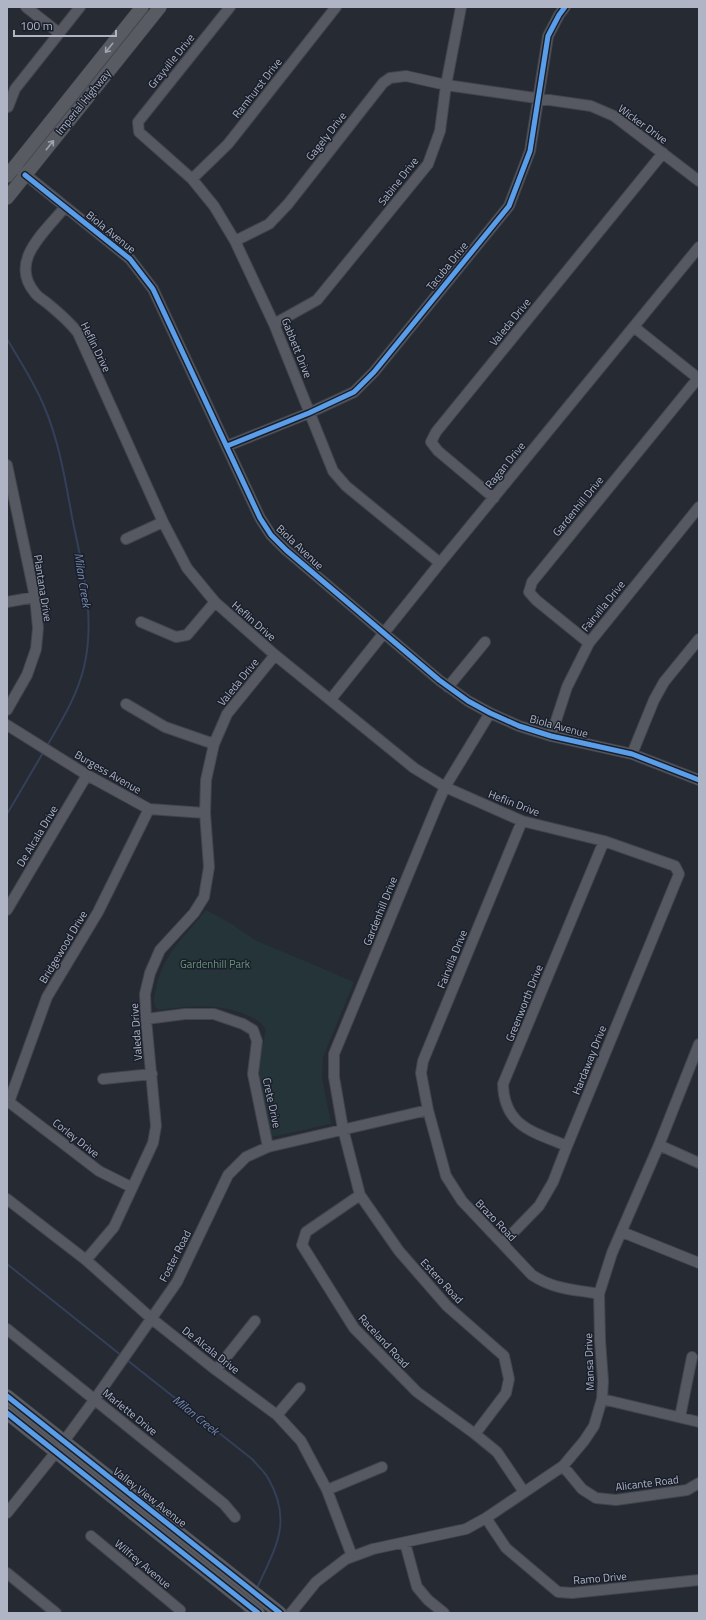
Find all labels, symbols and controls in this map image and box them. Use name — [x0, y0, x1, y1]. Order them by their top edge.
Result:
scale bar — [14, 12, 116, 38]
text: 100 m — [20, 16, 53, 35]
street label: Grayville Drive — [144, 30, 198, 92]
one-way arrow — [105, 43, 113, 54]
street label: Ramhurst Drive — [228, 54, 286, 121]
street label: Imperial Highway — [51, 65, 115, 138]
street label: Wicker Drive — [615, 101, 671, 148]
street label: Gagely Drive — [302, 108, 350, 164]
one-way arrow — [45, 139, 54, 150]
street label: Sabine Drive — [374, 153, 422, 209]
street label: Biola Avenue — [83, 207, 140, 257]
street label: Tacuba Drive — [422, 238, 472, 294]
street label: Valeda Drive — [486, 294, 535, 349]
street label: Gabbett Drive — [278, 316, 316, 381]
street label: Heflin Drive — [77, 319, 115, 375]
street label: Ragan Drive — [481, 438, 529, 492]
street label: Gardenhill Drive — [549, 472, 607, 539]
street label: Biola Avenue — [273, 521, 328, 574]
water label: Milan Creek — [69, 551, 97, 610]
street label: Plantana Drive — [30, 553, 56, 623]
street label: Fairvilla Drive — [577, 577, 629, 635]
street label: Heflin Drive — [228, 597, 280, 645]
street label: Valeda Drive — [214, 654, 263, 709]
street label: Biola Avenue — [528, 711, 590, 742]
street label: Burgess Avenue — [72, 746, 145, 798]
street label: Heflin Drive — [486, 786, 542, 820]
street label: De Alcala Drive — [12, 802, 62, 870]
street label: Gardenhill Drive — [359, 874, 401, 948]
street label: Bridgewood Drive — [35, 907, 91, 986]
street label: Fairvilla Drive — [433, 927, 471, 991]
park label: Gardenhill Park — [180, 956, 251, 972]
street label: Greenworth Drive — [501, 962, 547, 1044]
street label: Valeda Drive — [126, 1002, 146, 1061]
street label: Hardaway Drive — [568, 1023, 610, 1097]
street label: Crete Drive — [259, 1076, 285, 1130]
street label: Corley Drive — [49, 1115, 103, 1162]
street label: Brazo Road — [472, 1195, 520, 1245]
street label: Foster Road — [155, 1227, 195, 1285]
street label: Estero Road — [417, 1255, 467, 1307]
street label: Raceland Road — [355, 1310, 413, 1372]
street label: De Alcala Drive — [179, 1322, 243, 1378]
street label: Mansa Drive — [580, 1332, 598, 1391]
street label: Marlette Drive — [99, 1385, 161, 1439]
water label: Milan Creek — [169, 1390, 225, 1441]
street label: Valley View Avenue — [110, 1463, 190, 1531]
street label: Alicante Road — [615, 1471, 680, 1495]
street label: Wilfrey Avenue — [111, 1535, 175, 1593]
street label: Ramo Drive — [573, 1568, 628, 1588]

